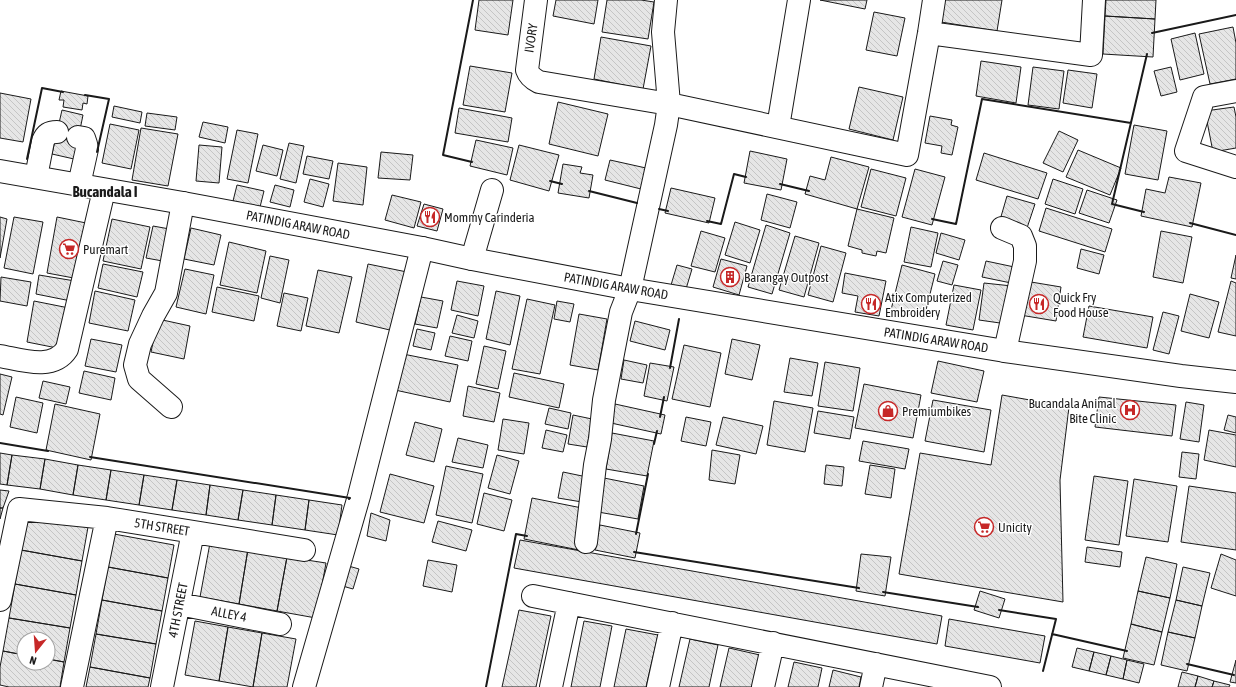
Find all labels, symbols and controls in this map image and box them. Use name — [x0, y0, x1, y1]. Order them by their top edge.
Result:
street label: IVORY — [521, 22, 541, 54]
district label: Bucandala I — [72, 183, 138, 200]
restaurant icon: Mommy Carinderia — [419, 206, 441, 228]
street label: PATINDIG ARAW ROAD — [245, 208, 351, 242]
place label: Mommy Carinderia — [444, 210, 535, 225]
supermarket icon: Puremart — [58, 238, 80, 260]
place label: Puremart — [83, 242, 128, 257]
building icon: Barangay Outpost — [719, 266, 741, 288]
street label: PATINDIG ARAW ROAD — [563, 269, 669, 303]
place label: Barangay Outpost — [744, 270, 829, 285]
place label: Atix Computerized Embroidery — [885, 290, 972, 320]
place label: Quick Fry Food House — [1053, 290, 1109, 320]
restaurant icon: Atix Computerized Embroidery — [860, 293, 882, 315]
restaurant icon: Quick Fry Food House — [1028, 293, 1050, 315]
street label: PATINDIG ARAW ROAD — [883, 324, 989, 356]
place label: Bucandala Animal Bite Clinic — [1028, 396, 1117, 426]
hospital icon: Bucandala Animal Bite Clinic — [1119, 399, 1141, 421]
shop icon: Premiumbikes — [877, 400, 899, 422]
place label: Premiumbikes — [902, 404, 972, 419]
street label: 5TH STREET — [133, 515, 191, 539]
supermarket icon: Unicity — [973, 516, 995, 538]
place label: Unicity — [998, 520, 1033, 535]
street label: 4TH STREET — [165, 581, 191, 639]
street label: ALLEY 4 — [210, 603, 248, 625]
north arrow — [16, 631, 56, 671]
text: N — [28, 654, 38, 667]

